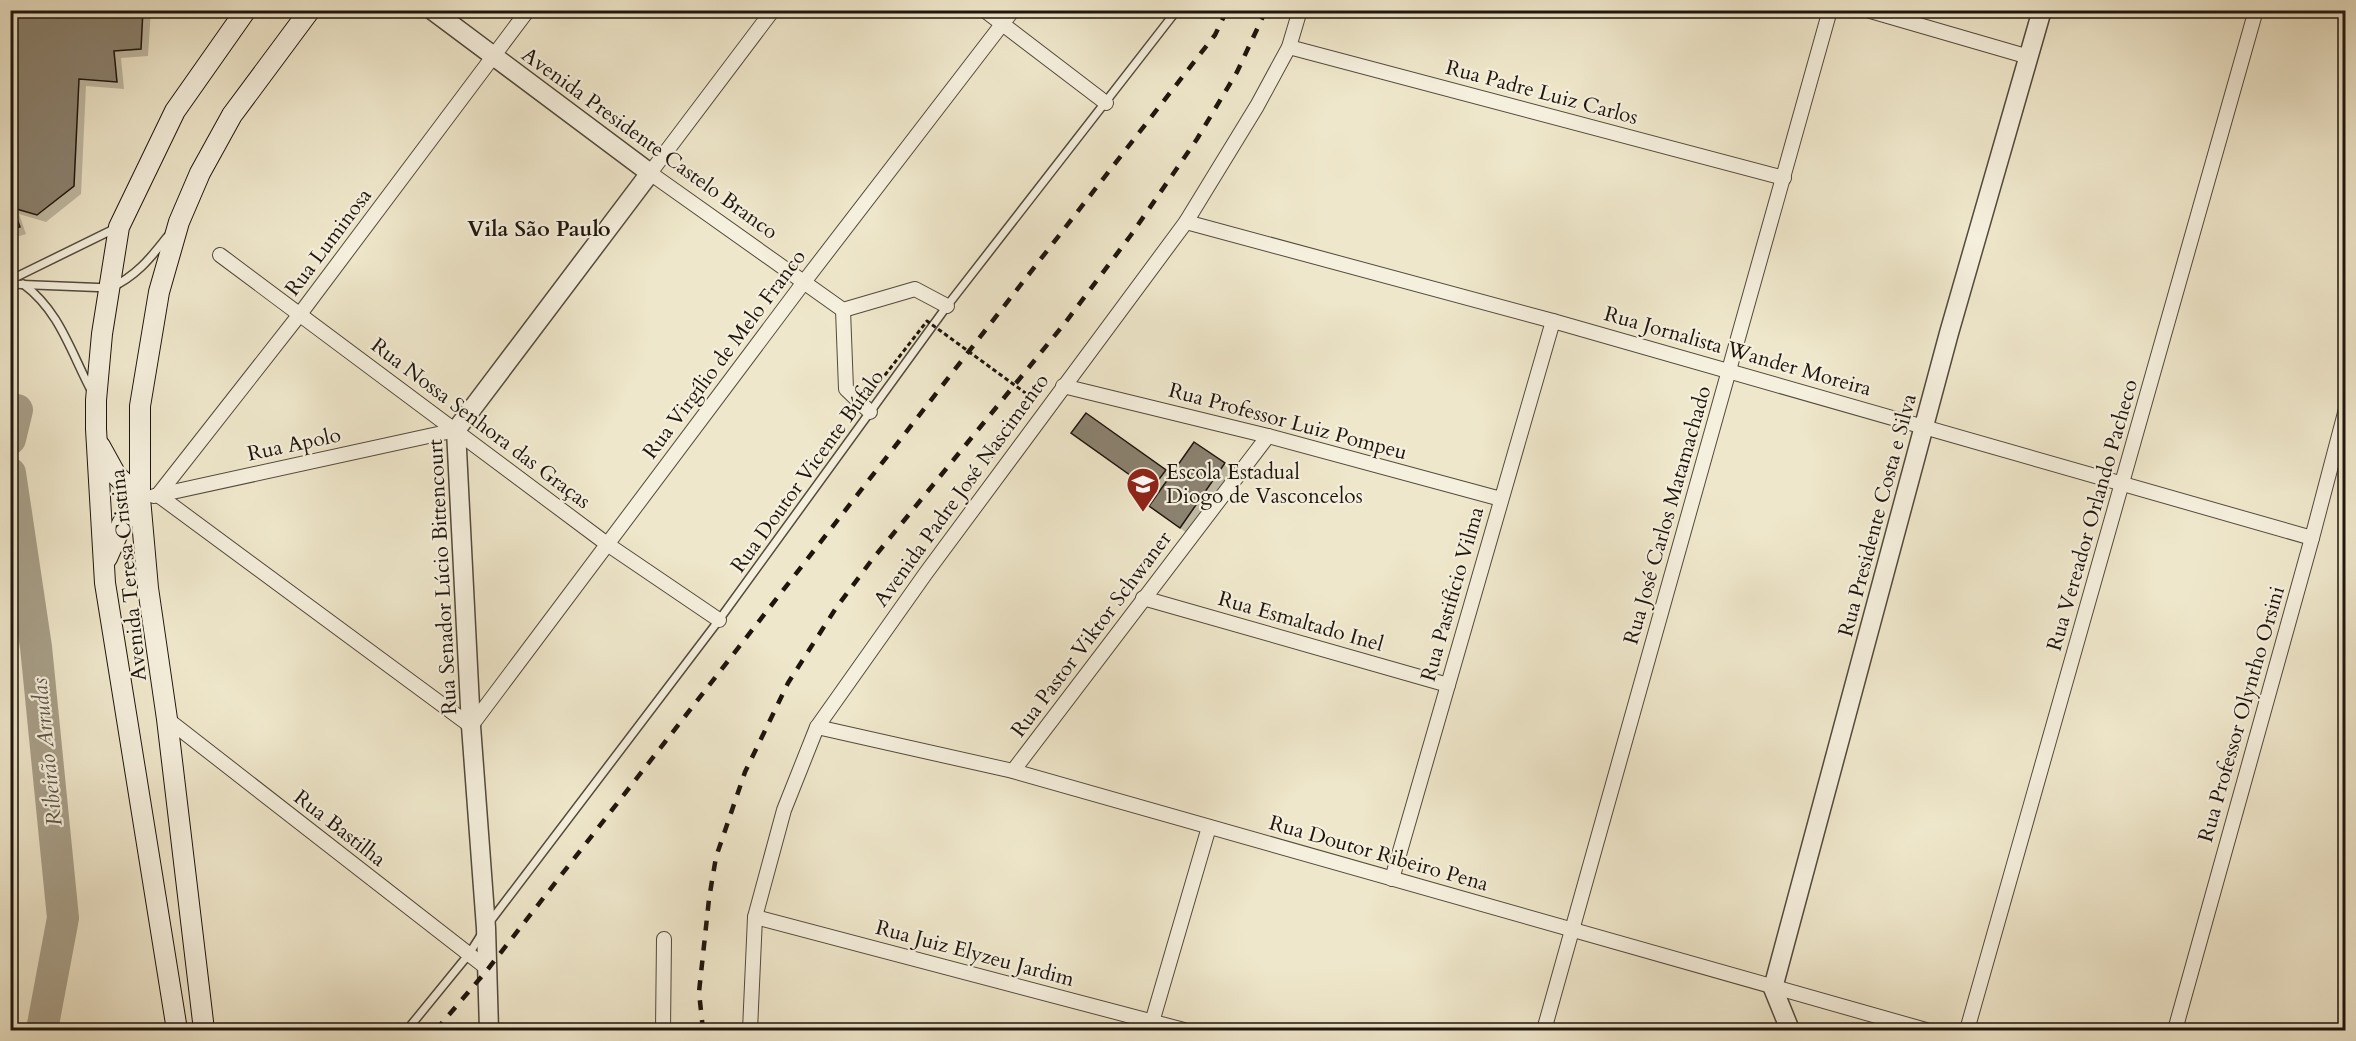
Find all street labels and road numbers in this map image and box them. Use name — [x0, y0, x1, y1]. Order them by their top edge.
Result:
street label: Avenida Presidente Castelo Branco — [516, 40, 784, 246]
street label: Rua Padre Luiz Carlos — [1443, 53, 1641, 132]
street label: Rua Luminosa — [278, 182, 379, 302]
street label: Rua Virgílio de Melo Franco — [636, 244, 813, 465]
street label: Rua Jornalista Wander Moreira — [1601, 299, 1875, 404]
street label: Rua Nossa Senhora das Graças — [365, 331, 596, 516]
street label: Rua Doutor Vicente Búfalo — [724, 364, 891, 579]
street label: Avenida Padre José Nascimento — [867, 368, 1056, 613]
street label: Rua Professor Luiz Pompeu — [1165, 376, 1410, 467]
street label: Rua Vereador Orlando Pacheco — [2040, 376, 2145, 654]
street label: Rua José Carlos Matamachado — [1617, 382, 1718, 648]
street label: Rua Presidente Costa e Silva — [1831, 391, 1924, 640]
street label: Rua Apolo — [245, 420, 344, 469]
street label: Rua Senador Lúcio Bittencourt — [421, 438, 464, 716]
street label: Avenida Teresa Cristina — [103, 468, 154, 682]
street label: Rua Pastifício Vilma — [1414, 504, 1491, 685]
street label: Rua Pastor Viktor Schwaner — [1004, 525, 1179, 743]
street label: Rua Professor Olyntho Orsini — [2191, 583, 2292, 846]
street label: Rua Esmaltado Inel — [1215, 584, 1387, 659]
street label: Rua Bastilha — [288, 783, 392, 874]
street label: Rua Doutor Ribeiro Pena — [1266, 808, 1492, 899]
street label: Rua Juiz Elyzeu Jardim — [872, 913, 1078, 994]

